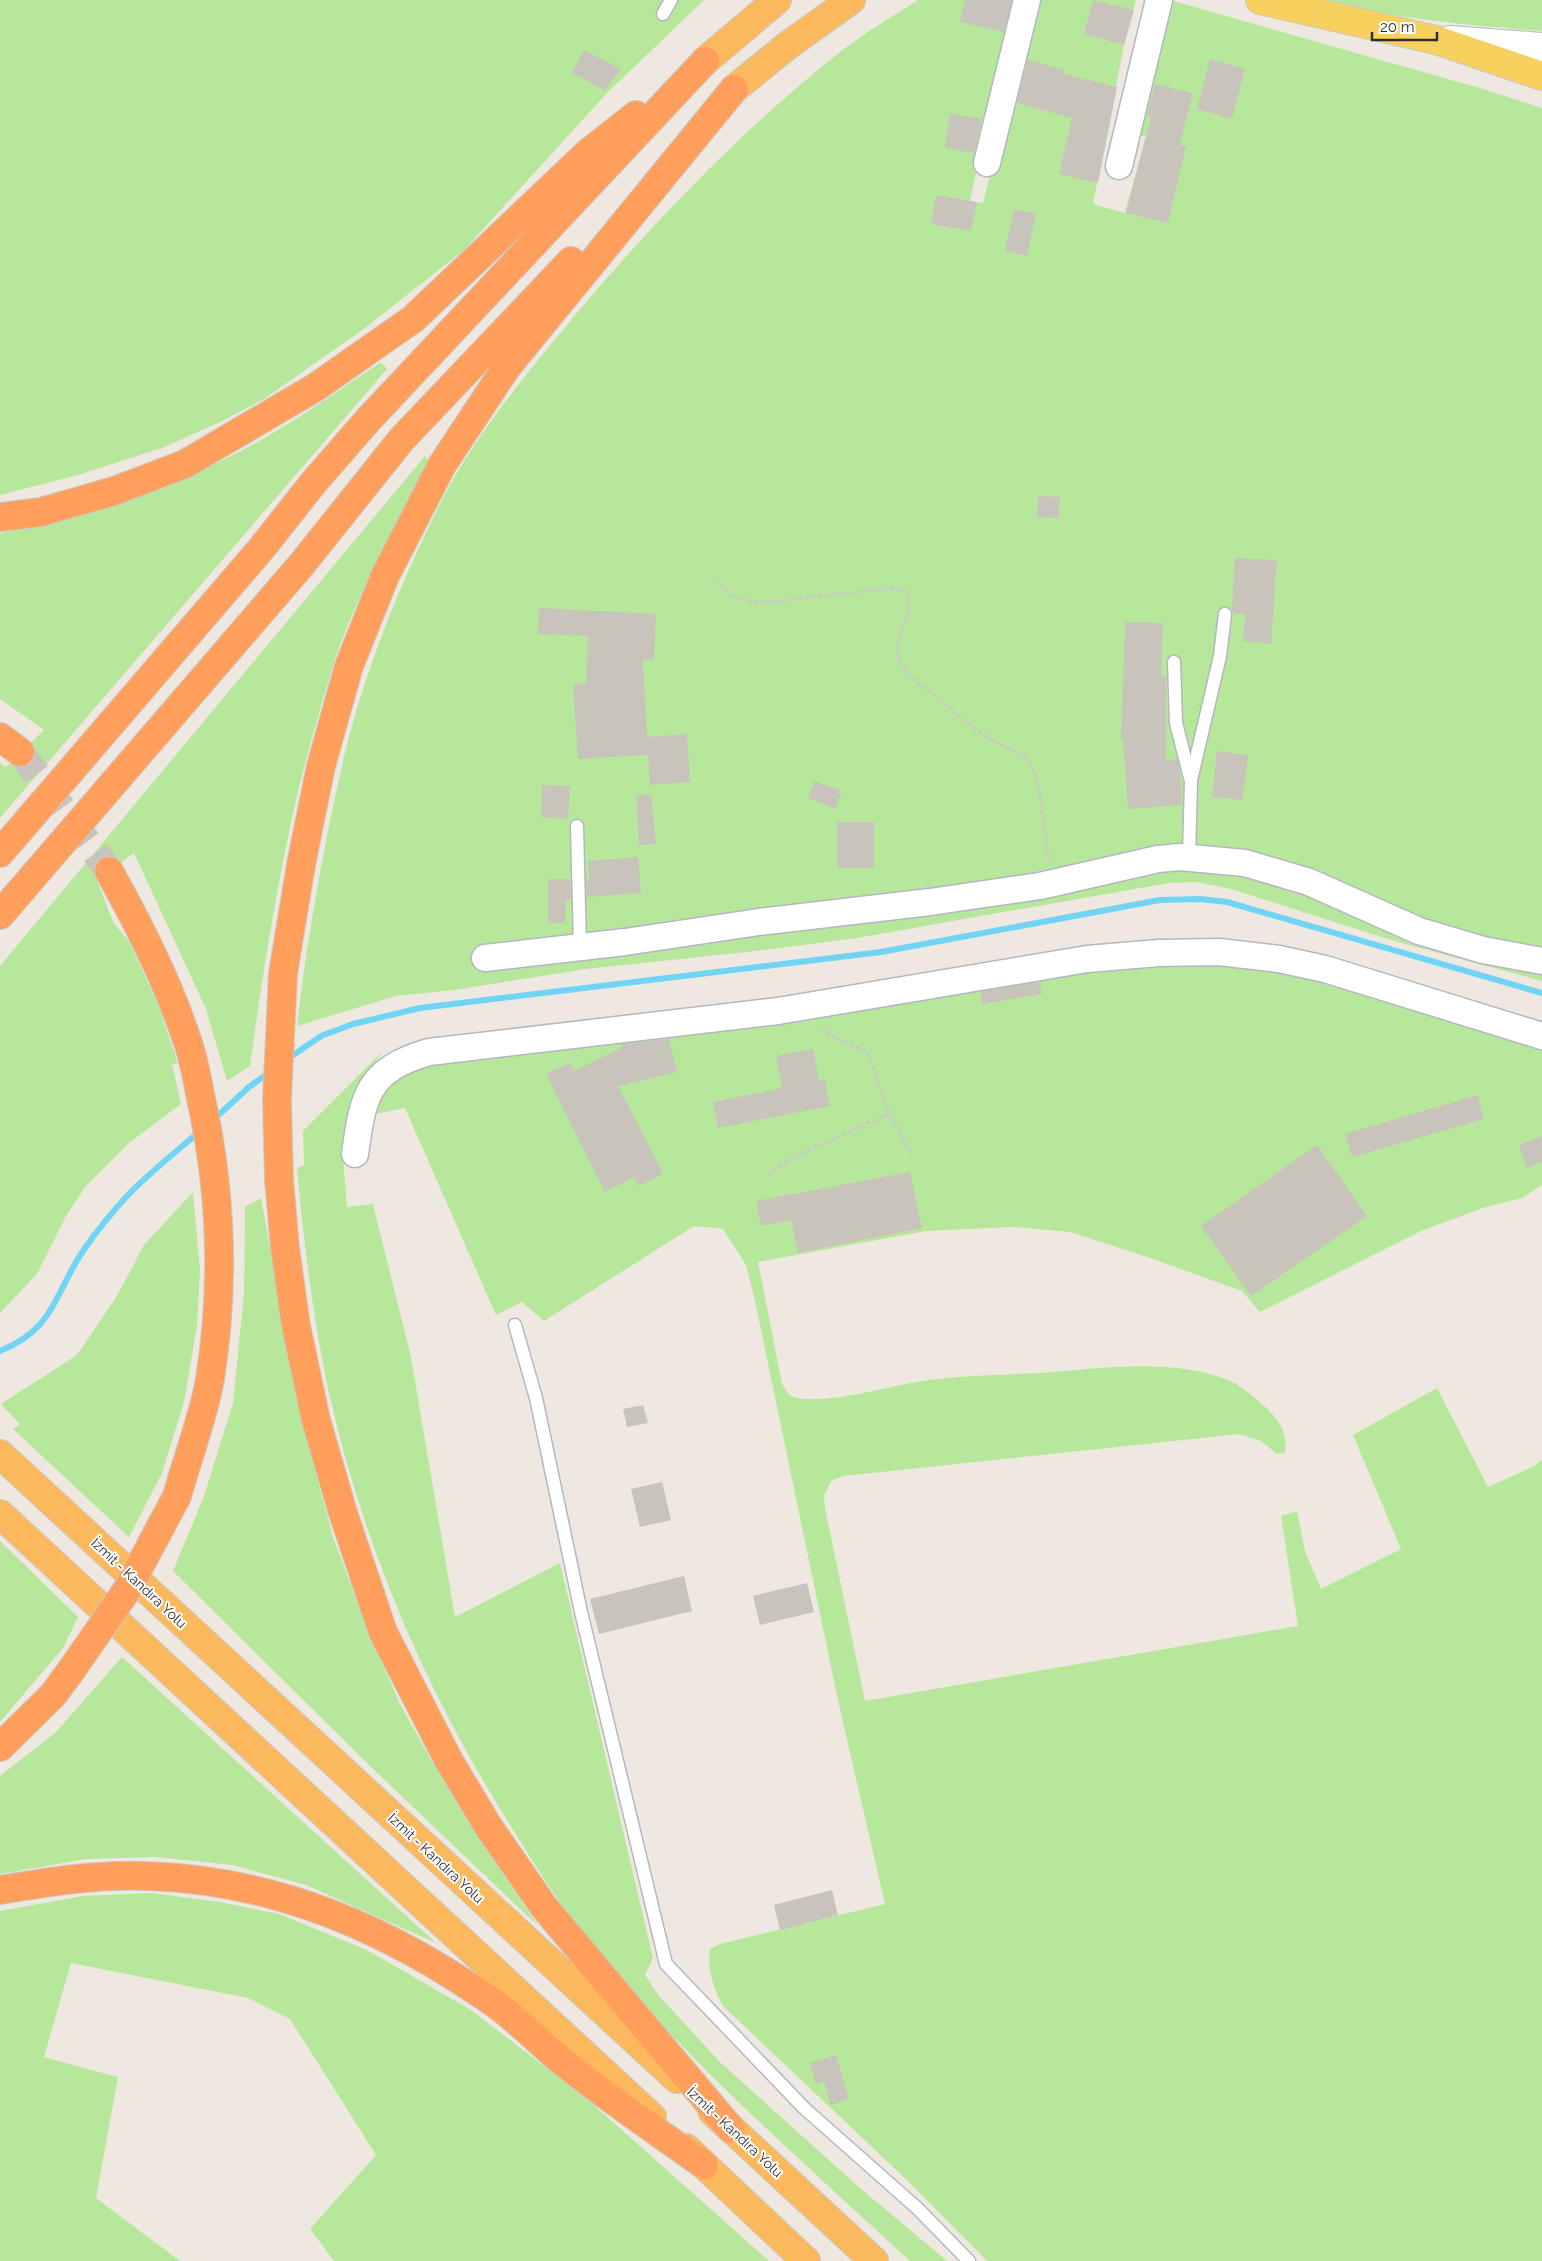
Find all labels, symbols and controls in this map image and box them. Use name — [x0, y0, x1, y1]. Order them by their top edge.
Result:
scale bar — [1372, 10, 1437, 42]
text: 20 m — [1380, 18, 1415, 36]
street label: İzmit - Kandıra Yolu — [88, 1533, 191, 1631]
street label: İzmit - Kandıra Yolu — [385, 1808, 488, 1906]
street label: İzmit - Kandıra Yolu — [684, 2082, 787, 2180]

